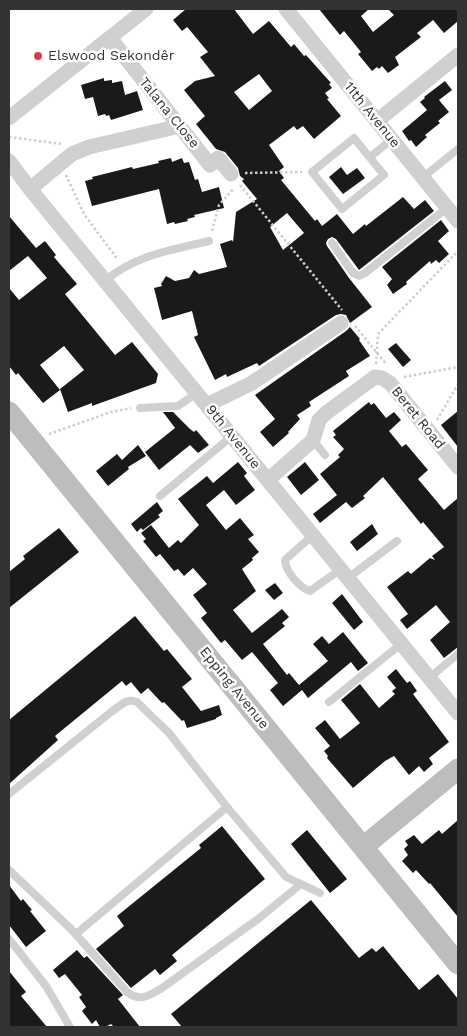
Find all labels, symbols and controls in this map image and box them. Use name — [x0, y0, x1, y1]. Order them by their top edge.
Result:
place label: Elswood Sekondêr — [48, 48, 174, 64]
marker: Elswood Sekondêr — [32, 50, 44, 62]
street label: Talana Close — [135, 74, 203, 152]
street label: 11th Avenue — [340, 79, 404, 151]
street label: Beret Road — [388, 383, 448, 453]
street label: 9th Avenue — [202, 402, 264, 472]
street label: Epping Avenue — [196, 644, 272, 732]

